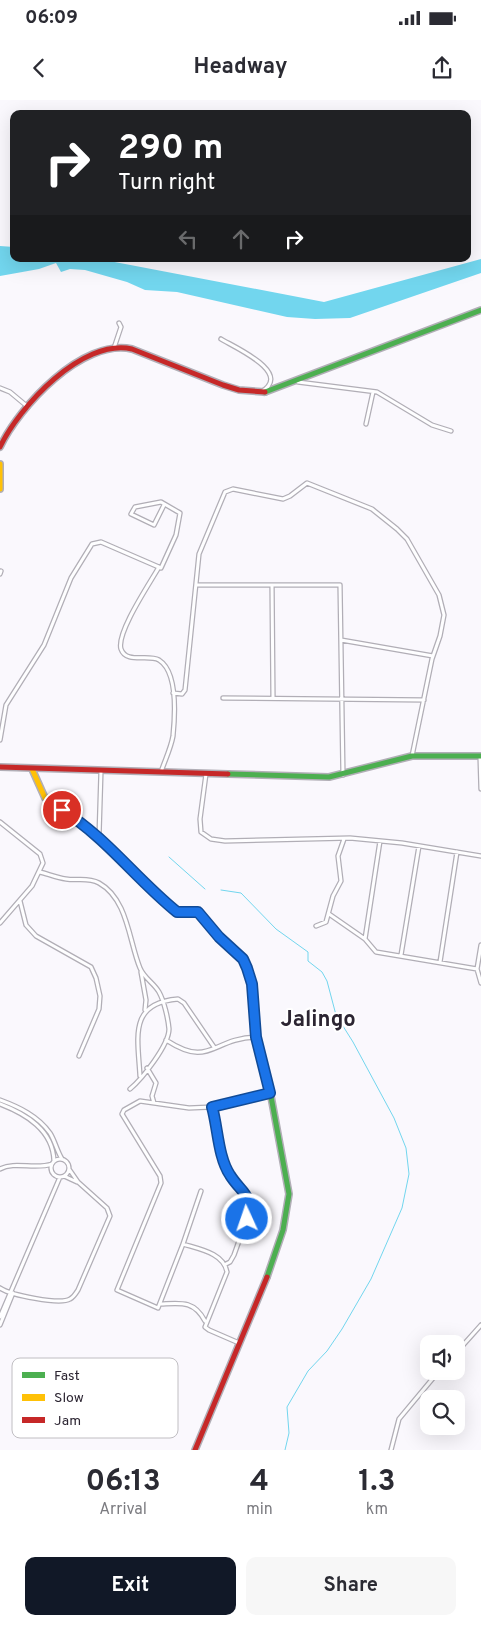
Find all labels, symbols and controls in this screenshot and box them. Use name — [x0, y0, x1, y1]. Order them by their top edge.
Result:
text: 06:09 — [25, 6, 78, 30]
icon: back — [25, 54, 53, 82]
text: Headway — [194, 54, 287, 81]
icon: share — [428, 54, 456, 82]
text: 290 m — [118, 127, 223, 171]
icon: right — [35, 130, 100, 195]
text: Turn right — [118, 170, 215, 197]
icon: left — [174, 225, 202, 253]
icon: ahead — [227, 225, 255, 253]
icon: right — [280, 225, 308, 253]
pin — [41, 789, 83, 831]
icon: arrive — [48, 796, 76, 824]
district label: Jalingo — [280, 1007, 356, 1034]
position arrow — [220, 1192, 272, 1244]
map controls — [420, 1335, 465, 1435]
button: sound — [420, 1335, 465, 1380]
legend — [12, 1358, 178, 1438]
text: Fast — [54, 1368, 80, 1385]
text: Slow — [54, 1390, 84, 1407]
button: search — [420, 1390, 465, 1435]
text: Jam — [54, 1413, 81, 1430]
text: 06:13 — [85, 1464, 161, 1501]
text: 4 — [250, 1464, 269, 1501]
text: 1.3 — [358, 1464, 396, 1501]
text: Arrival — [99, 1500, 147, 1520]
text: min — [246, 1500, 273, 1520]
text: km — [366, 1500, 388, 1520]
button: Exit — [25, 1557, 236, 1615]
button: Share — [246, 1557, 456, 1615]

